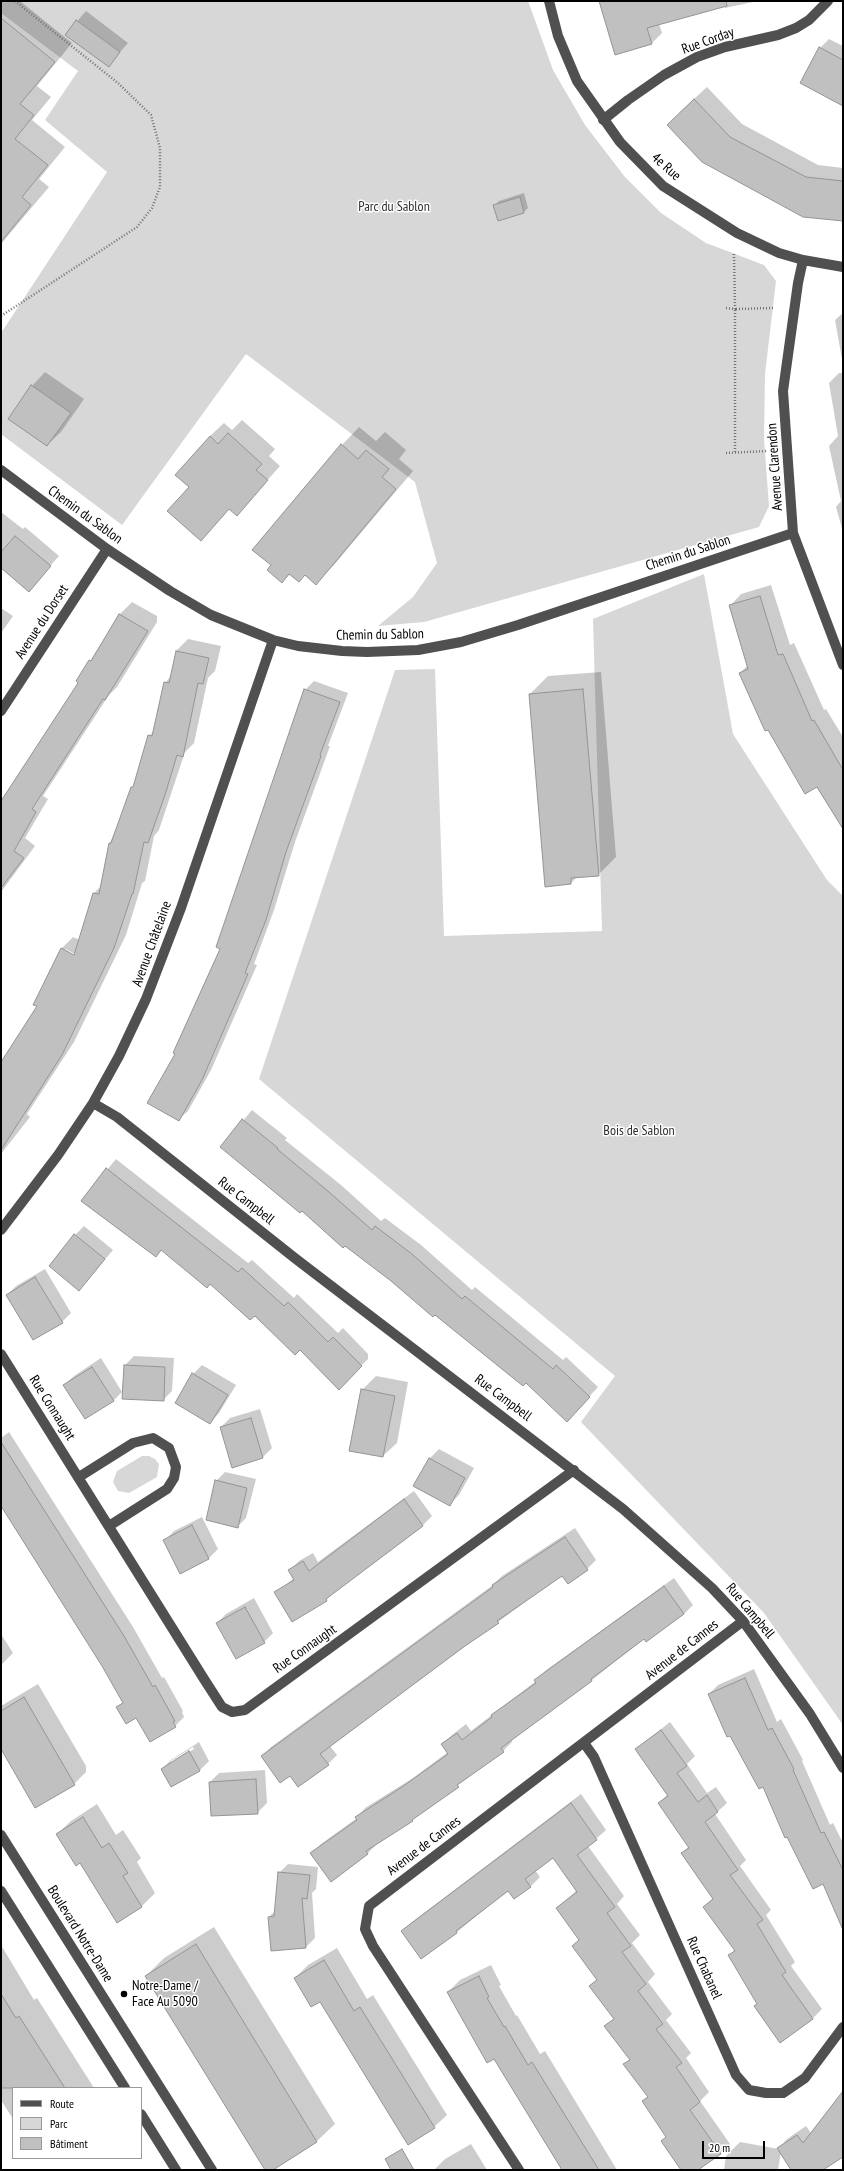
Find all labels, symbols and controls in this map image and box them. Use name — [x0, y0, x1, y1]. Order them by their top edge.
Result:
street label: Rue Corday — [680, 24, 736, 58]
street label: 4e Rue — [648, 150, 684, 184]
park label: Parc du Sablon — [358, 199, 430, 215]
street label: Avenue Clarendon — [764, 423, 786, 511]
street label: Chemin du Sablon — [45, 482, 125, 548]
street label: Chemin du Sablon — [644, 531, 732, 575]
street label: Avenue du Dorset — [12, 582, 72, 662]
street label: Chemin du Sablon — [336, 626, 424, 644]
street label: Avenue Châtelaine — [129, 899, 175, 989]
park label: Bois de Sablon — [603, 1123, 675, 1139]
street label: Rue Campbell — [214, 1174, 278, 1228]
street label: Rue Campbell — [471, 1371, 535, 1425]
street label: Rue Connaught — [25, 1372, 79, 1444]
street label: Rue Campbell — [722, 1580, 778, 1642]
street label: Avenue de Cannes — [642, 1616, 722, 1684]
street label: Rue Connaught — [270, 1621, 340, 1677]
street label: Avenue de Cannes — [384, 1813, 464, 1879]
street label: Boulevard Notre-Dame — [44, 1883, 116, 1985]
street label: Rue Chabanel — [683, 1934, 725, 2002]
place label: Notre-Dame / Face Au 5090 — [132, 1978, 198, 2010]
marker: Notre-Dame / Face Au 5090 — [119, 1989, 129, 1999]
legend — [12, 2087, 142, 2159]
text: Route — [50, 2096, 74, 2111]
text: Parc — [50, 2116, 67, 2131]
scale bar — [704, 2133, 767, 2159]
text: Bâtiment — [50, 2136, 88, 2151]
text: 20 m — [709, 2140, 730, 2155]

